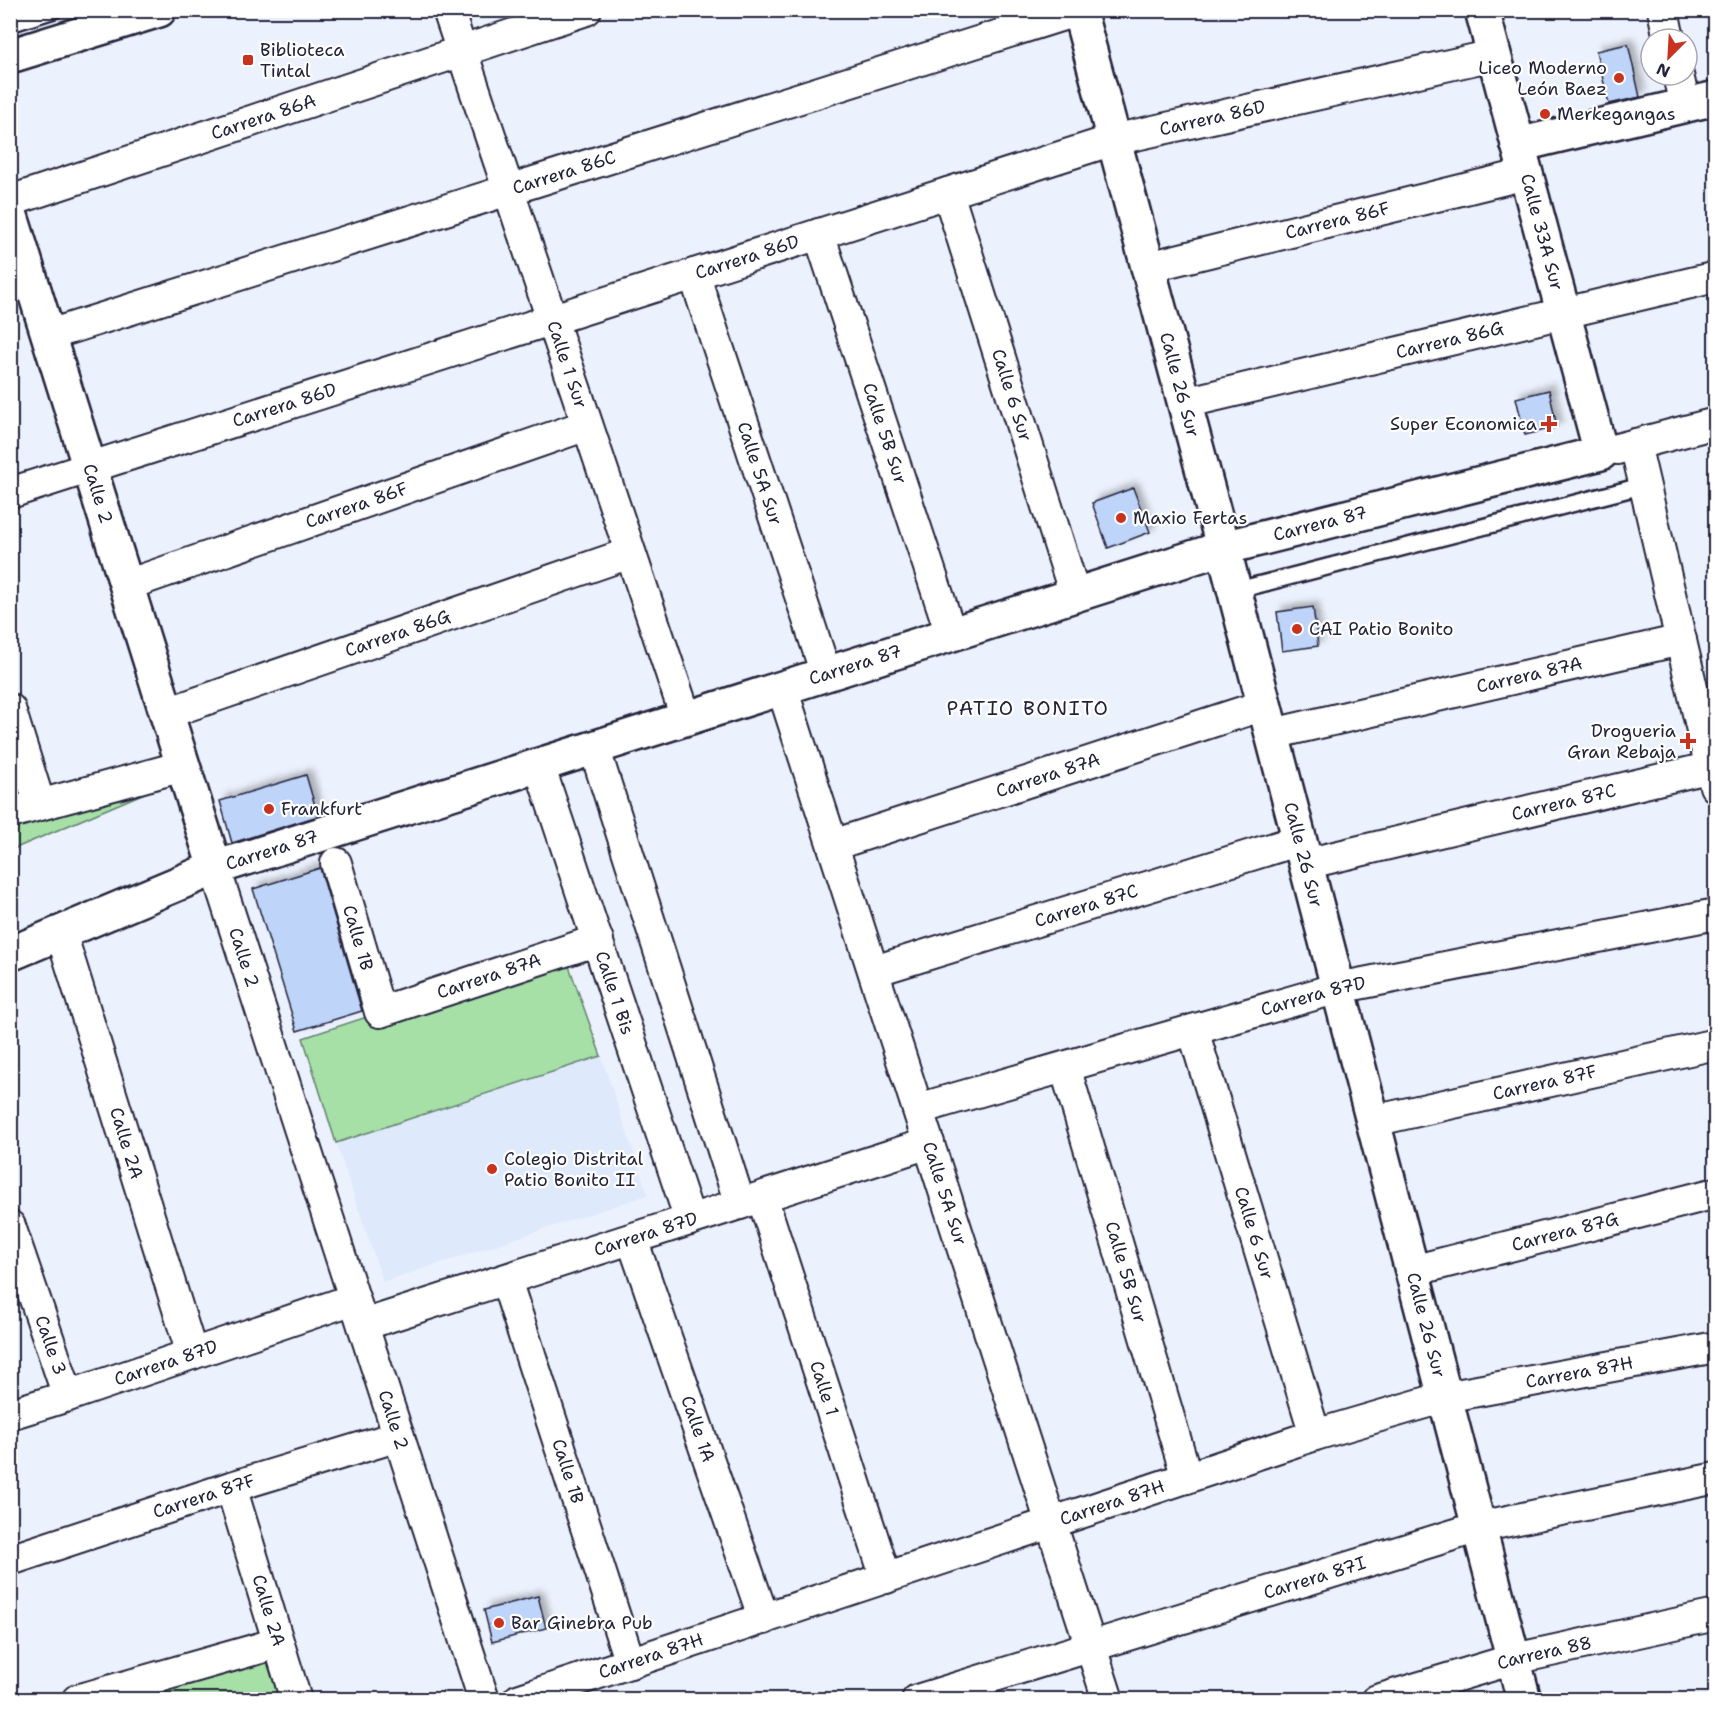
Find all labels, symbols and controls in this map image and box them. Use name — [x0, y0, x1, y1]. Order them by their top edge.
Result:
north arrow — [1639, 27, 1699, 87]
place label: Biblioteca Tintal — [260, 38, 344, 83]
marker: Biblioteca Tintal — [241, 53, 255, 67]
place label: Liceo Moderno León Baez — [1478, 56, 1607, 101]
text: N — [1653, 58, 1673, 82]
marker: Liceo Moderno León Baez — [1612, 71, 1626, 85]
street label: Carrera 86A — [208, 88, 319, 146]
street label: Carrera 86D — [1157, 94, 1268, 141]
place label: Merkegangas — [1557, 102, 1676, 126]
marker: Merkegangas — [1538, 107, 1552, 121]
street label: Carrera 86C — [509, 145, 619, 200]
street label: Calle 33A Sur — [1515, 171, 1569, 293]
street label: Carrera 86F — [1283, 196, 1392, 245]
street label: Carrera 86D — [692, 229, 802, 285]
street label: Carrera 86G — [1393, 316, 1506, 364]
street label: Calle 1 Sur — [541, 318, 593, 411]
street label: Calle 26 Sur — [1154, 329, 1205, 440]
street label: Calle 6 Sur — [986, 346, 1038, 445]
street label: Carrera 86D — [229, 377, 339, 433]
street label: Calle 5B Sur — [857, 380, 913, 487]
place label: Super Economica — [1390, 412, 1537, 436]
marker: Super Economica — [1542, 417, 1556, 431]
street label: Calle 5A Sur — [732, 419, 788, 528]
street label: Calle 2 — [77, 461, 118, 527]
street label: Carrera 86F — [302, 476, 411, 534]
street label: Carrera 87 — [1271, 500, 1370, 547]
place label: Maxio Fertas — [1133, 506, 1247, 530]
marker: Maxio Fertas — [1114, 511, 1128, 525]
street label: Carrera 86G — [342, 604, 454, 663]
place label: CAI Patio Bonito — [1309, 617, 1453, 641]
marker: CAI Patio Bonito — [1290, 622, 1304, 636]
street label: Carrera 87 — [806, 639, 905, 691]
street label: Carrera 87A — [1474, 651, 1585, 699]
district label: PATIO BONITO — [946, 695, 1110, 721]
place label: Drogueria Gran Rebaja — [1567, 719, 1676, 764]
marker: Drogueria Gran Rebaja — [1681, 734, 1695, 748]
street label: Carrera 87A — [993, 747, 1103, 803]
street label: Carrera 87C — [1509, 778, 1619, 826]
place label: Frankfurt — [281, 797, 362, 821]
street label: Calle 26 Sur — [1278, 799, 1329, 910]
marker: Frankfurt — [262, 802, 276, 816]
street label: Carrera 87 — [223, 824, 321, 876]
street label: Carrera 87C — [1032, 879, 1141, 933]
street label: Calle 1B — [337, 902, 379, 973]
street label: Calle 2 — [223, 924, 265, 990]
street label: Carrera 87A — [434, 948, 544, 1004]
street label: Calle 1 Bis — [590, 948, 640, 1038]
street label: Carrera 87D — [1258, 971, 1368, 1022]
street label: Carrera 87F — [1490, 1059, 1599, 1106]
street label: Calle 2A — [104, 1104, 149, 1182]
street label: Calle 5A Sur — [917, 1139, 973, 1248]
place label: Colegio Distrital Patio Bonito II — [504, 1147, 644, 1192]
marker: Colegio Distrital Patio Bonito II — [485, 1162, 499, 1176]
street label: Calle 6 Sur — [1229, 1184, 1279, 1282]
street label: Carrera 87D — [591, 1206, 701, 1262]
street label: Carrera 87G — [1509, 1206, 1621, 1257]
street label: Calle 5B Sur — [1099, 1218, 1152, 1326]
street label: Calle 26 Sur — [1401, 1270, 1451, 1380]
street label: Calle 3 — [29, 1312, 72, 1378]
street label: Carrera 87D — [111, 1334, 221, 1391]
street label: Carrera 87H — [1524, 1351, 1635, 1394]
street label: Calle 1 — [804, 1358, 844, 1419]
street label: Calle 2 — [373, 1387, 414, 1453]
street label: Calle 1A — [675, 1392, 721, 1465]
street label: Calle 1B — [546, 1436, 590, 1507]
street label: Carrera 87F — [150, 1468, 258, 1524]
street label: Carrera 87H — [1057, 1474, 1168, 1531]
street label: Carrera 87I — [1261, 1551, 1369, 1605]
street label: Calle 2A — [246, 1572, 291, 1649]
place label: Bar Ginebra Pub — [511, 1611, 653, 1635]
marker: Bar Ginebra Pub — [492, 1616, 506, 1630]
street label: Carrera 87H — [595, 1627, 706, 1684]
street label: Carrera 88 — [1494, 1630, 1594, 1675]

